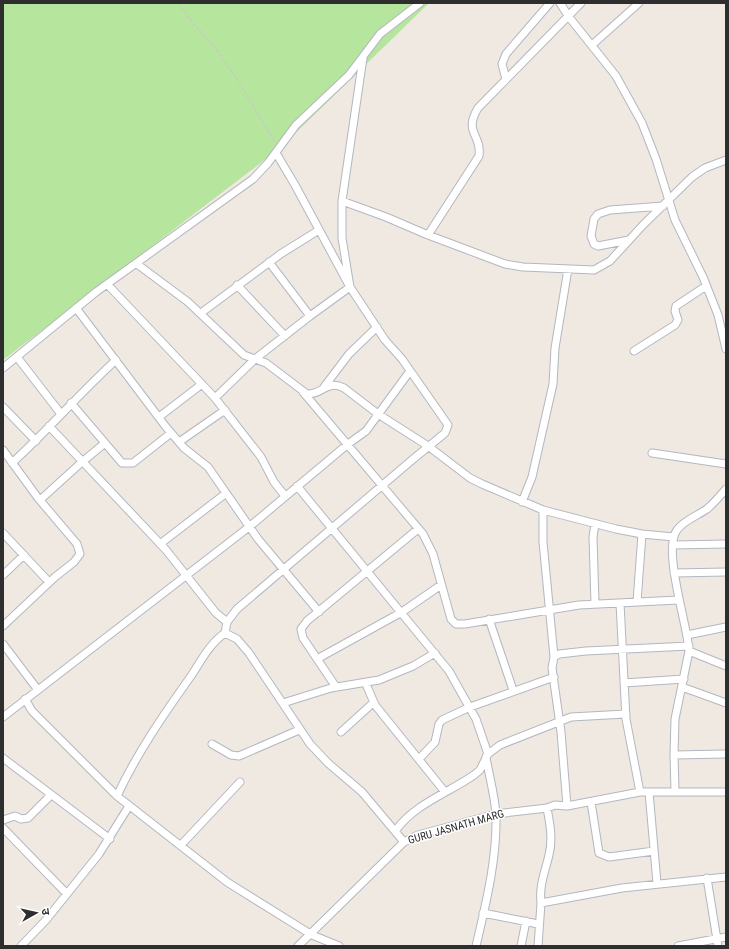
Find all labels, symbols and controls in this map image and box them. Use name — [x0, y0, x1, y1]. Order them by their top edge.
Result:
street label: GURU JASNATH MARG — [407, 807, 505, 847]
north arrow — [16, 893, 56, 933]
text: उ — [39, 908, 52, 916]

